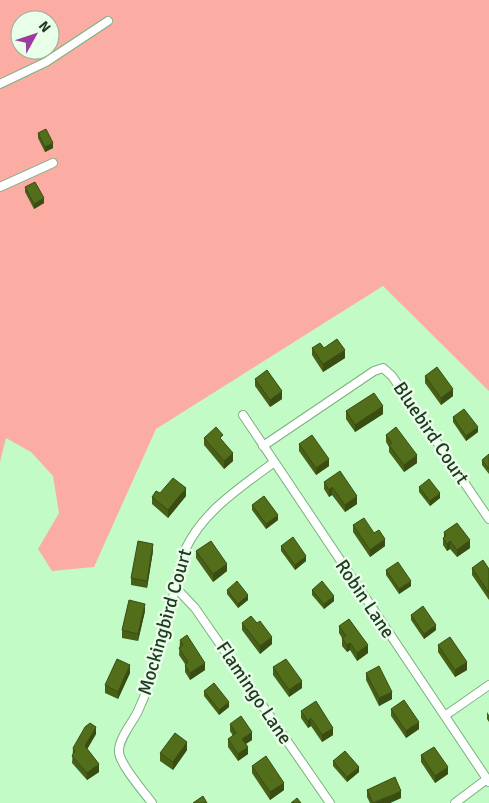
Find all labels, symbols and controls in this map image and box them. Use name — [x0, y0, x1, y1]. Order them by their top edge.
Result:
north arrow — [10, 10, 60, 60]
text: N — [35, 18, 54, 36]
street label: Bluebird Court — [388, 377, 474, 489]
street label: Mockingbird Court — [133, 546, 197, 698]
street label: Robin Lane — [330, 555, 400, 643]
street label: Flamingo Lane — [211, 637, 297, 749]

